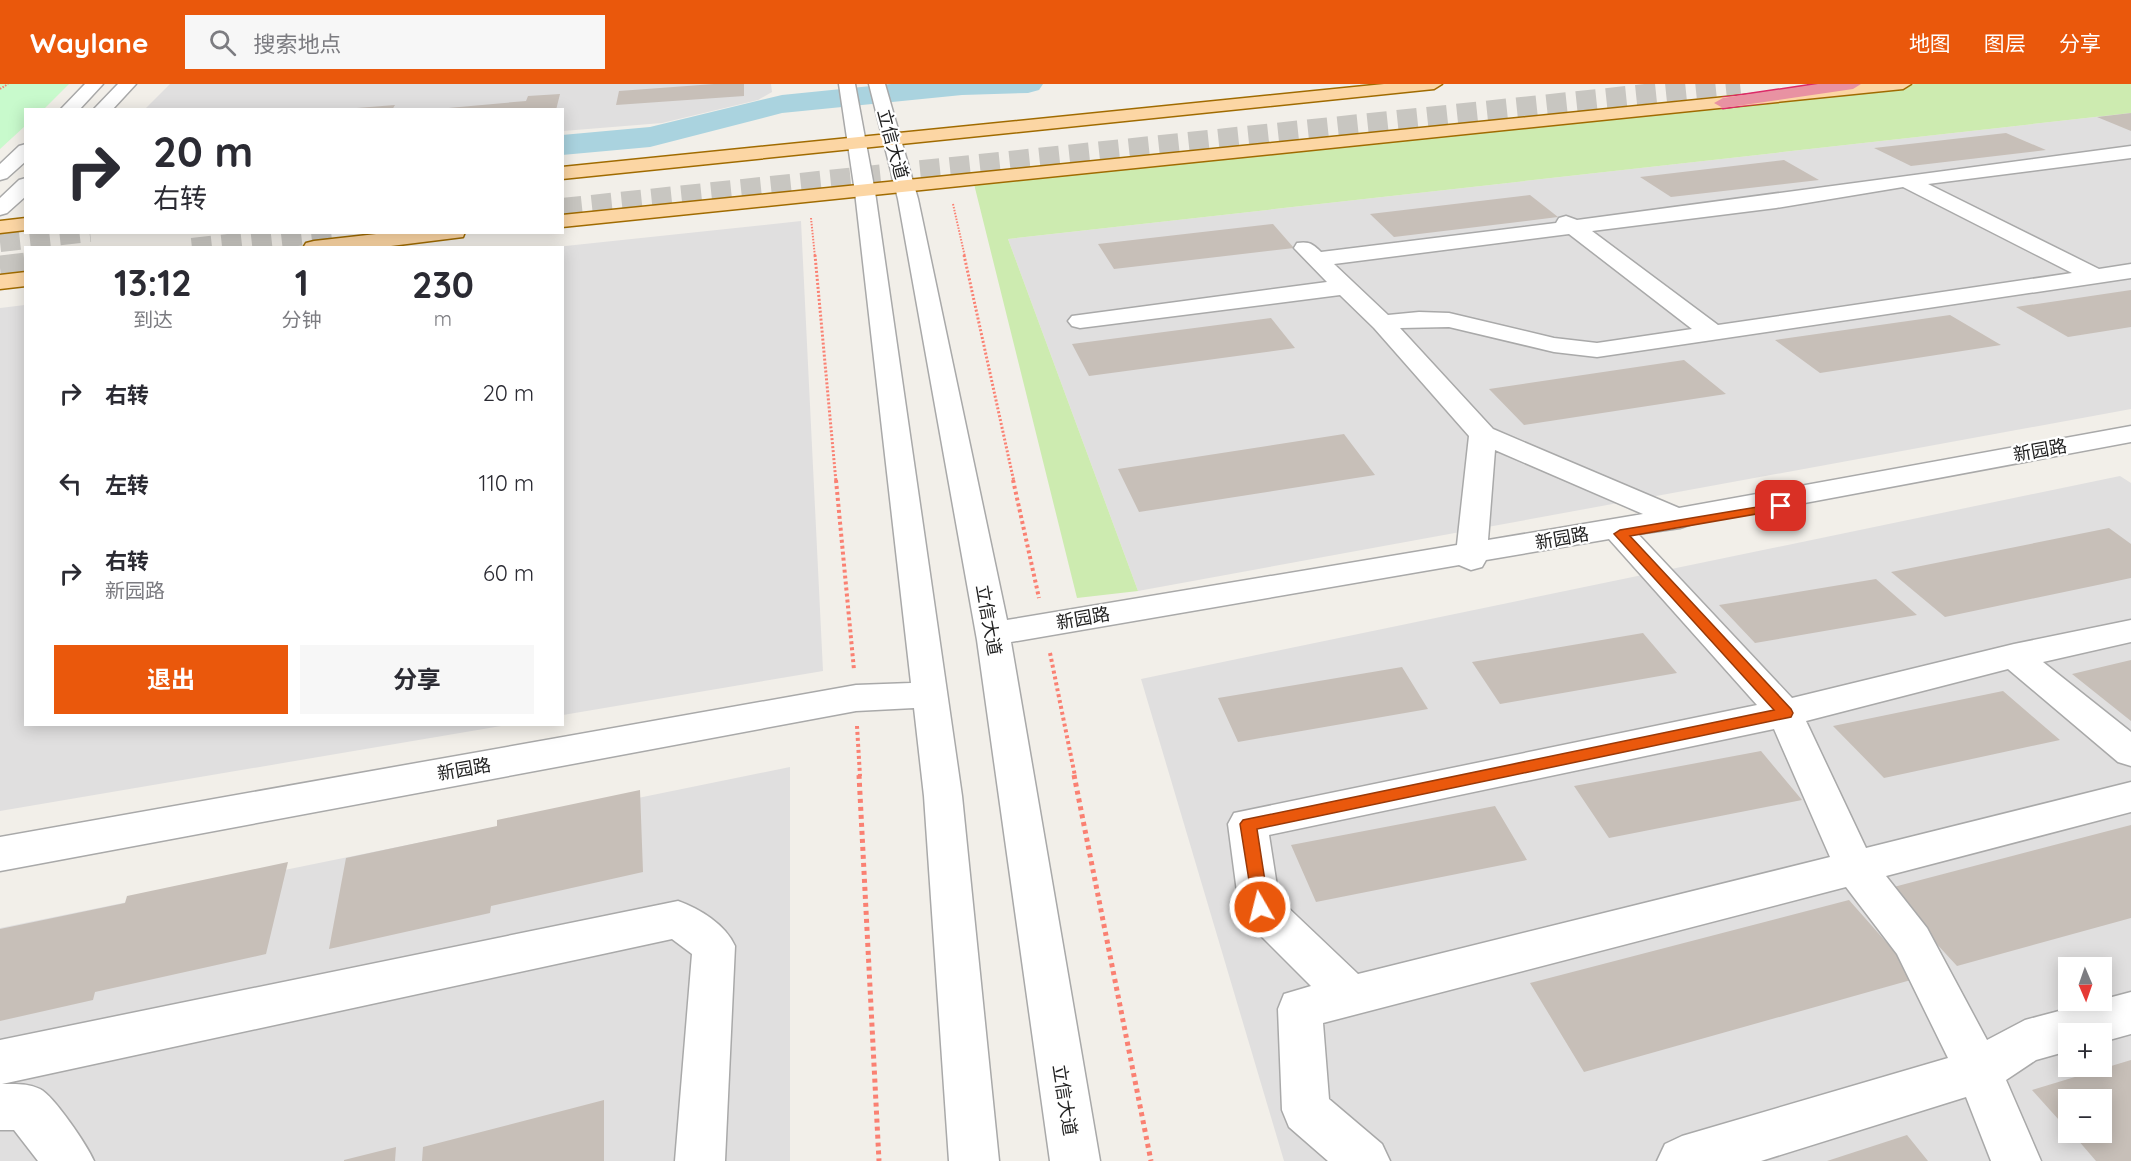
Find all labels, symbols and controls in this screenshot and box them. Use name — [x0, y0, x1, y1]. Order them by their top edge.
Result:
search box — [185, 15, 605, 69]
text: Waylane — [30, 25, 149, 60]
icon: search — [206, 26, 239, 59]
text: 搜索地点 — [254, 30, 342, 58]
text: 地图 — [1909, 30, 1951, 56]
text: 图层 — [1984, 30, 2026, 56]
text: 分享 — [2059, 30, 2101, 56]
street label: 立信大道 — [873, 106, 913, 182]
text: 20 m — [153, 125, 253, 178]
icon: right — [54, 132, 132, 210]
text: 右转 — [153, 181, 207, 215]
text: 13:12 — [114, 260, 192, 305]
text: 1 — [295, 260, 309, 305]
text: 230 — [412, 262, 474, 307]
text: m — [434, 306, 452, 331]
text: 到达 — [133, 307, 173, 332]
text: 分钟 — [282, 307, 322, 332]
icon: right — [54, 377, 87, 410]
text: 20 m — [483, 379, 534, 407]
text: 右转 — [105, 381, 149, 409]
street label: 新园路 — [2011, 434, 2069, 466]
icon: left — [54, 467, 87, 500]
text: 110 m — [479, 469, 534, 497]
text: 左转 — [105, 471, 149, 499]
pin — [1755, 480, 1806, 531]
icon: arrive — [1764, 489, 1797, 522]
street label: 新园路 — [1533, 522, 1591, 554]
text: 右转 — [105, 547, 149, 575]
icon: right — [54, 557, 87, 590]
text: 60 m — [483, 559, 534, 587]
text: 新园路 — [105, 578, 165, 603]
street label: 立信大道 — [971, 583, 1007, 657]
street label: 新园路 — [1054, 602, 1112, 634]
button: 退出 — [54, 645, 288, 714]
button: 分享 — [300, 645, 534, 714]
street label: 新园路 — [435, 753, 493, 785]
position arrow — [1228, 875, 1292, 939]
north arrow — [2058, 957, 2112, 1011]
map controls — [2058, 957, 2112, 1143]
button: + — [2058, 1023, 2112, 1077]
street label: 立信大道 — [1048, 1063, 1082, 1137]
button: − — [2058, 1089, 2112, 1143]

